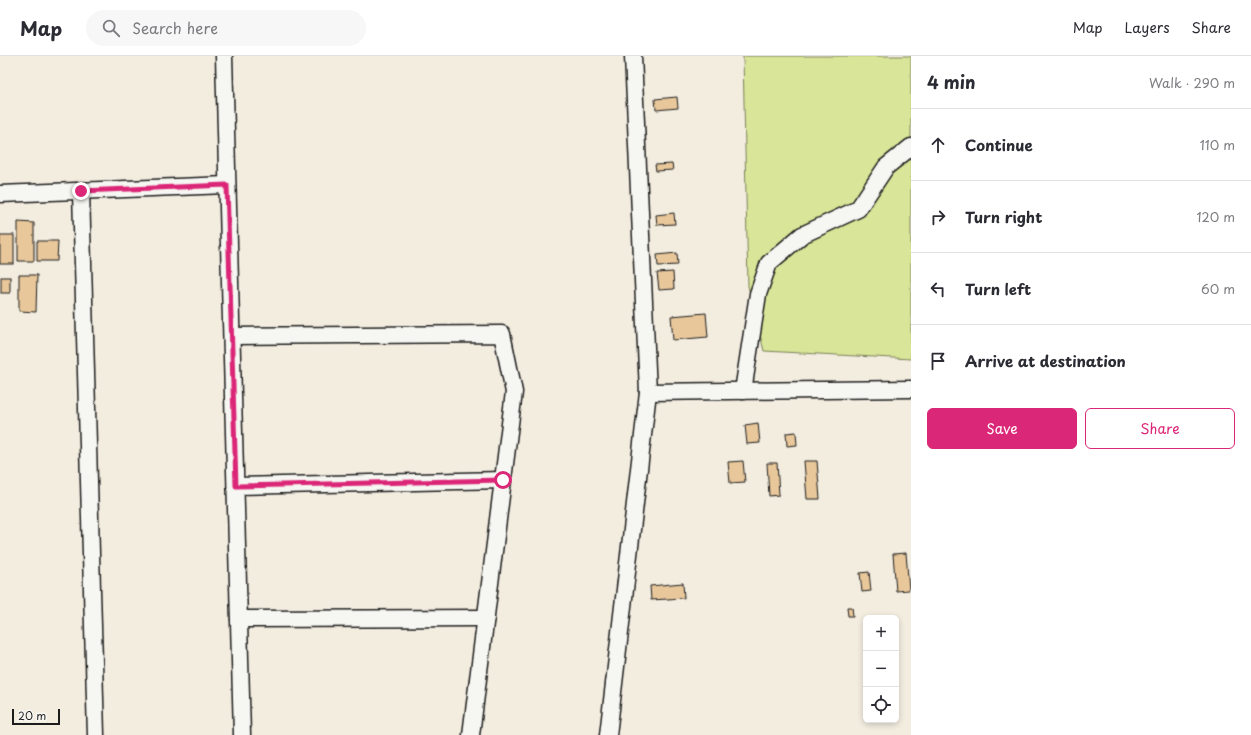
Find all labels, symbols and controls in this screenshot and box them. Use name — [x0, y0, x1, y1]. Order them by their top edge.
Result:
search box — [86, 10, 366, 46]
text: Map — [20, 14, 62, 42]
text: Search here — [132, 16, 218, 39]
icon: search — [100, 17, 122, 39]
text: Map — [1073, 17, 1103, 38]
text: Layers — [1125, 17, 1170, 38]
text: Share — [1192, 17, 1231, 38]
text: 4 min — [927, 69, 975, 95]
text: Walk · 290 m — [1149, 73, 1235, 92]
text: Continue — [965, 133, 1033, 156]
icon: ahead — [927, 134, 949, 156]
text: 110 m — [1200, 135, 1235, 154]
route end — [72, 182, 90, 200]
text: Turn right — [965, 205, 1042, 228]
icon: right — [927, 206, 949, 228]
text: 120 m — [1196, 207, 1235, 226]
text: Turn left — [965, 277, 1031, 300]
icon: left — [927, 278, 949, 300]
text: 60 m — [1201, 279, 1235, 298]
text: Arrive at destination — [965, 349, 1126, 372]
icon: arrive — [927, 350, 949, 372]
button: Save — [927, 408, 1077, 449]
button: Share — [1085, 408, 1235, 449]
route start — [494, 471, 512, 489]
map controls — [863, 615, 899, 723]
button: + — [863, 615, 899, 651]
button: − — [863, 651, 899, 687]
button: locate — [863, 687, 899, 723]
scale bar — [12, 707, 60, 726]
text: 20 m — [18, 707, 46, 724]

